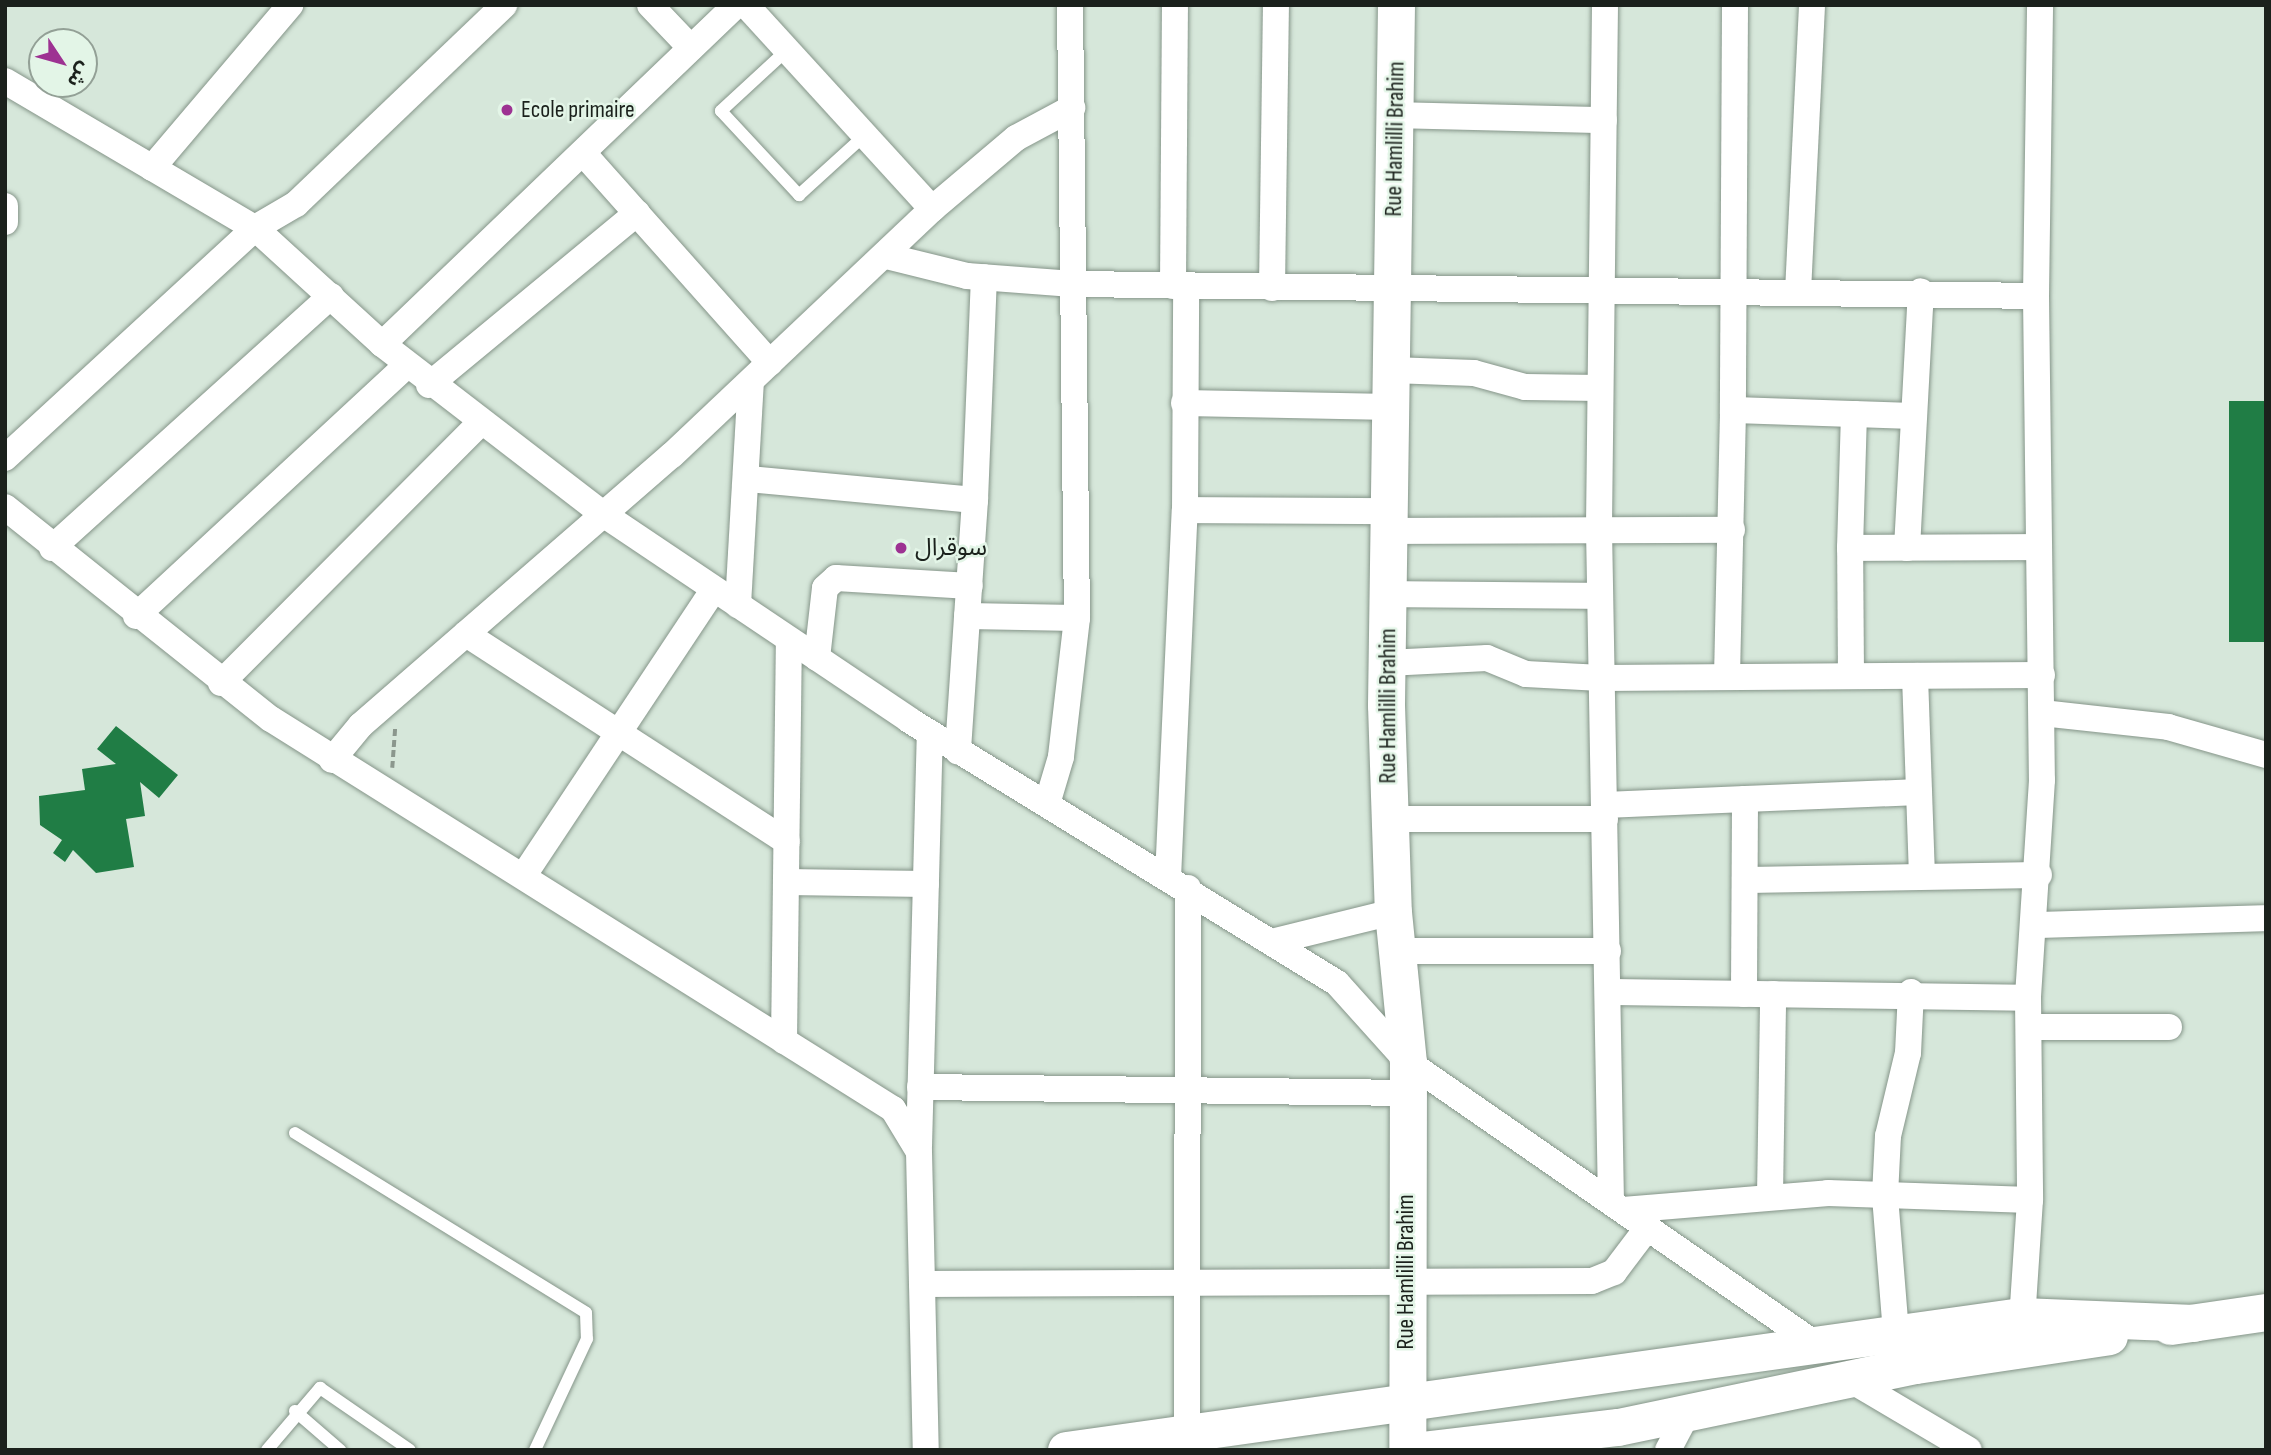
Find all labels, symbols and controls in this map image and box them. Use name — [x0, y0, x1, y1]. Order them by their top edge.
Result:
north arrow — [28, 28, 98, 98]
text: ش — [62, 57, 96, 92]
street label: Rue Hamlilli Brahim — [1379, 61, 1411, 217]
place label: Ecole primaire — [521, 96, 635, 124]
marker: Ecole primaire — [499, 102, 515, 118]
place label: سوقرال — [915, 534, 987, 562]
marker: سوقرال — [893, 540, 909, 556]
street label: Rue Hamlilli Brahim — [1374, 628, 1402, 784]
street label: Rue Hamlilli Brahim — [1392, 1194, 1420, 1350]

